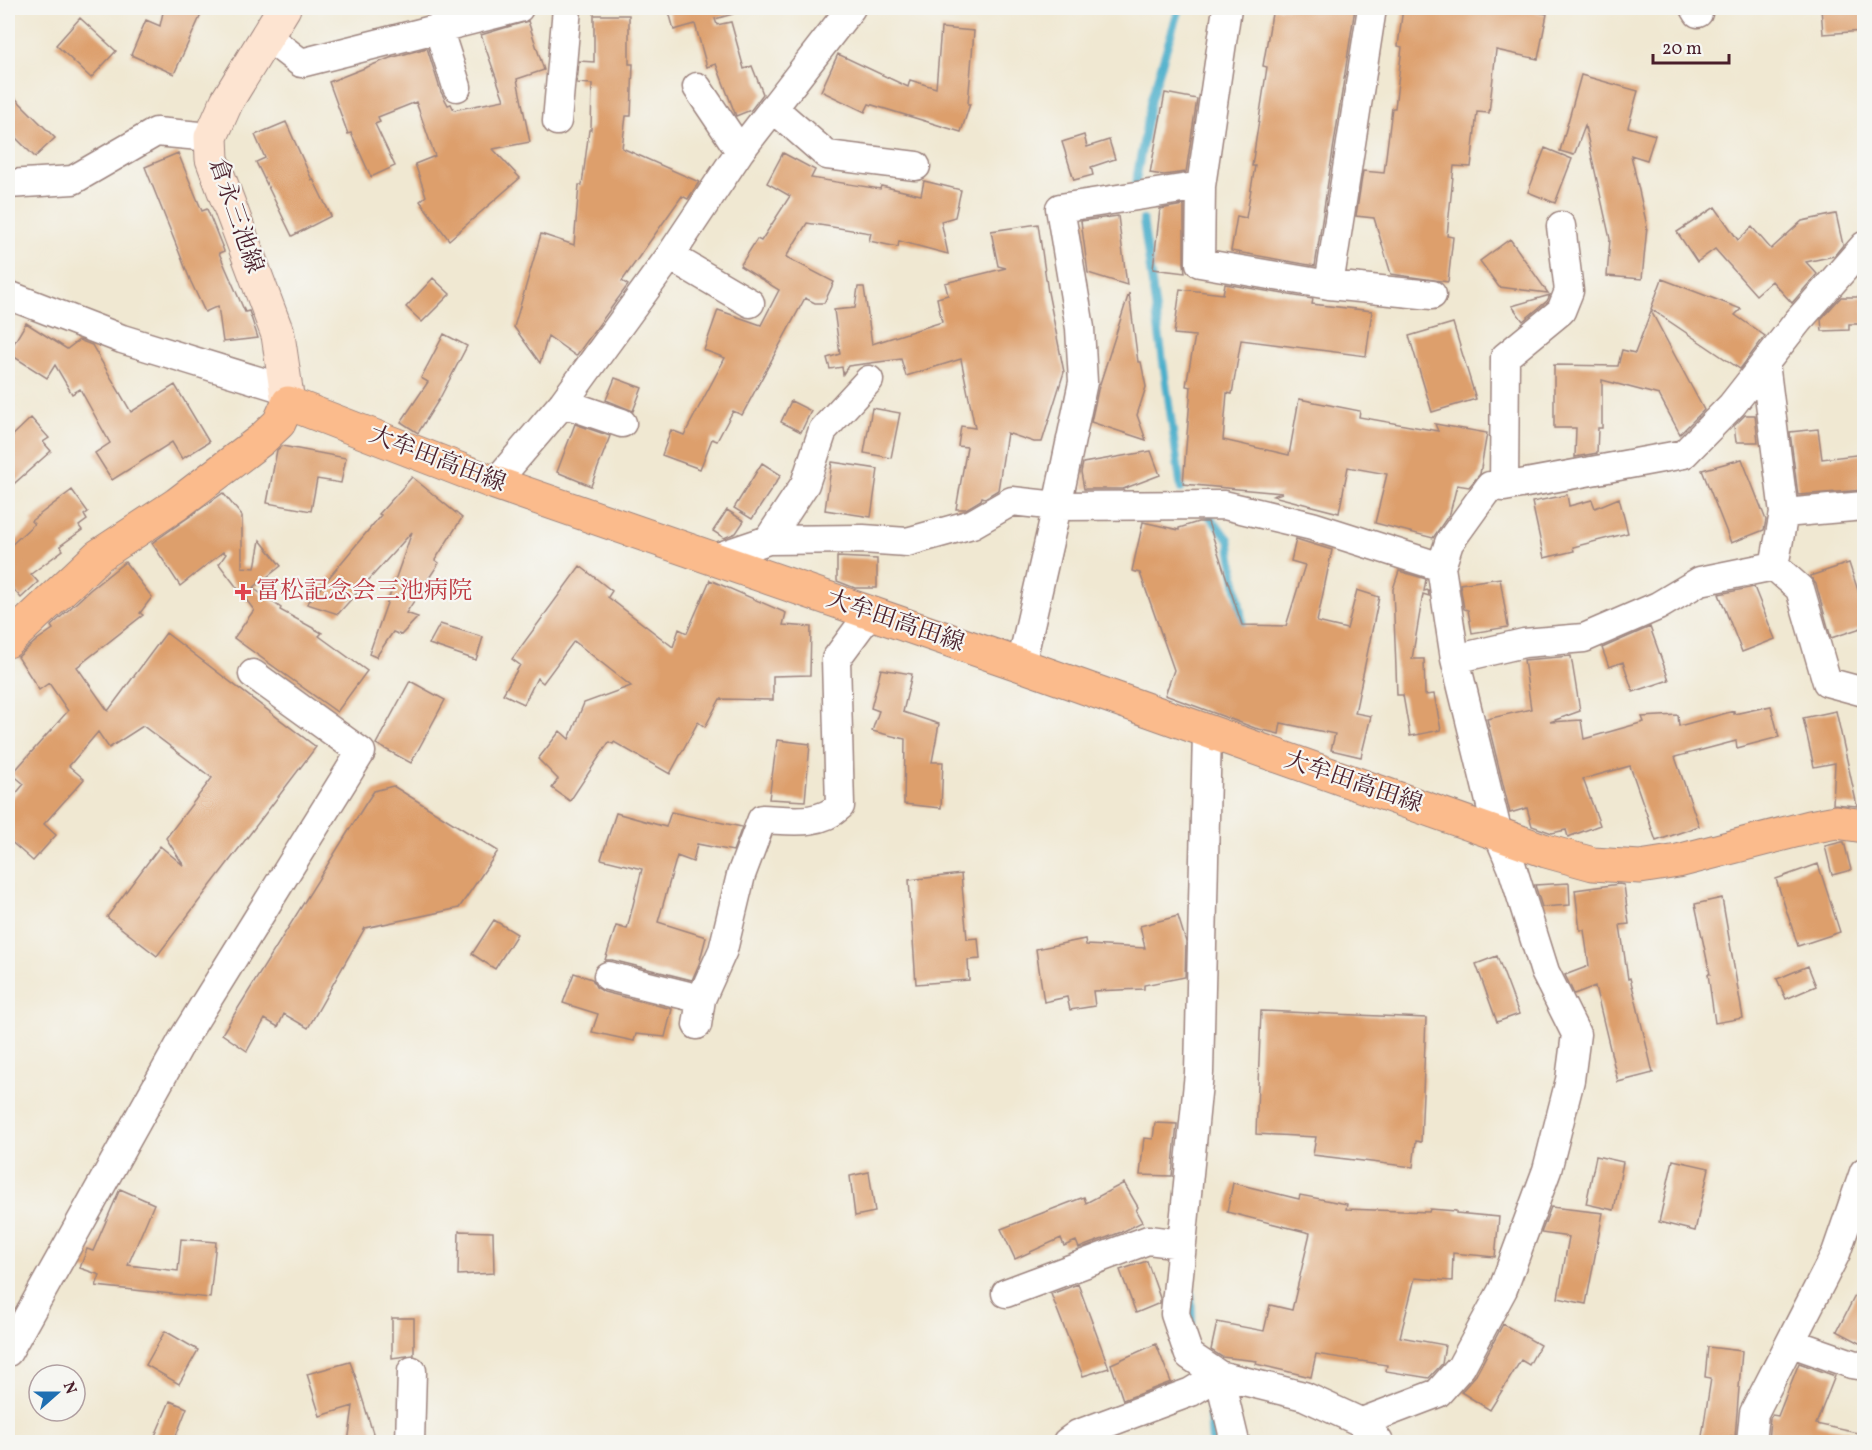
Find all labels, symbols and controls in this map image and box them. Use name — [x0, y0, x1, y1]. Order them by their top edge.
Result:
scale bar — [1653, 27, 1730, 65]
text: 20 m — [1662, 37, 1702, 62]
street label: 倉永三池線 — [199, 154, 271, 278]
street label: 大牟田高田線 — [364, 418, 510, 502]
place label: 冨松記念会三池病院 — [256, 575, 472, 609]
street label: 大牟田高田線 — [821, 582, 969, 662]
marker: 冨松記念会三池病院 — [234, 583, 252, 601]
street label: 大牟田高田線 — [1279, 743, 1427, 823]
north arrow — [27, 1363, 87, 1423]
text: N — [57, 1379, 82, 1398]

